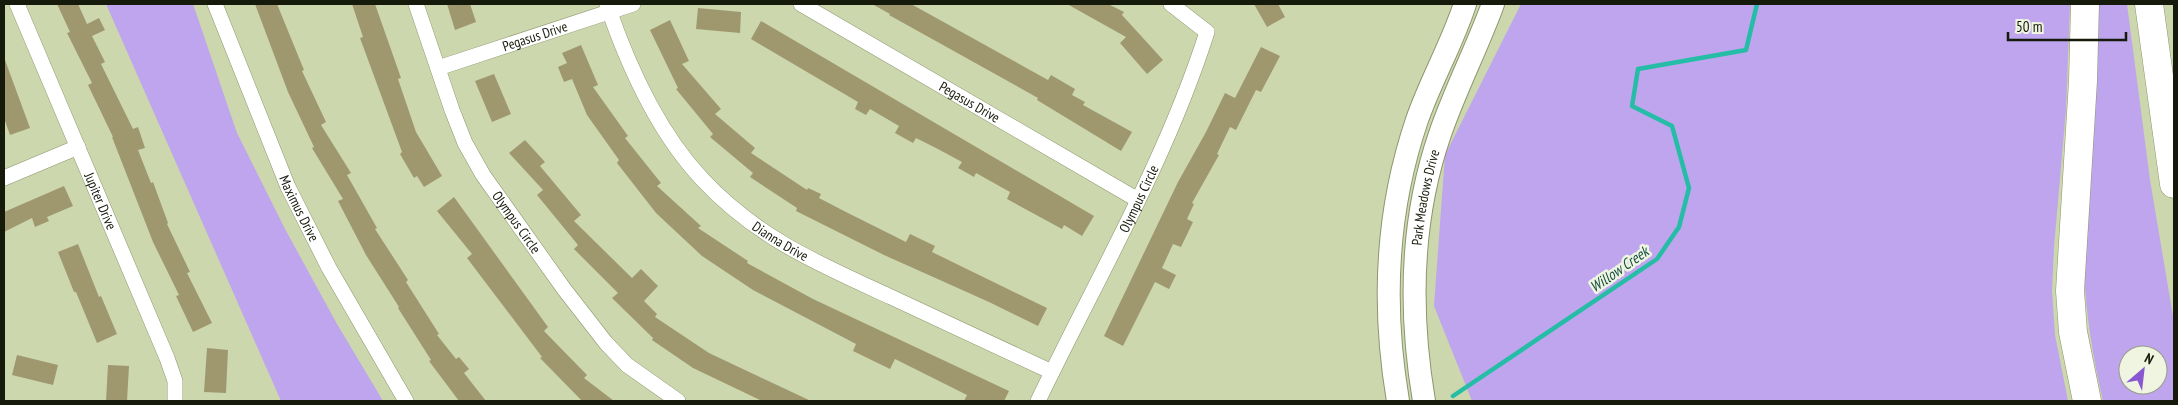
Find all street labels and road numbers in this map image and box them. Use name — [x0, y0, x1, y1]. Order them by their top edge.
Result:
street label: Pegasus Drive — [500, 17, 570, 55]
street label: Pegasus Drive — [936, 77, 1003, 127]
street label: Park Meadows Drive — [1408, 147, 1444, 246]
street label: Olympus Circle — [1115, 162, 1163, 235]
street label: Jupiter Drive — [80, 169, 121, 233]
street label: Maximus Drive — [275, 173, 323, 245]
street label: Olympus Circle — [488, 187, 545, 257]
street label: Dianna Drive — [749, 217, 812, 265]

